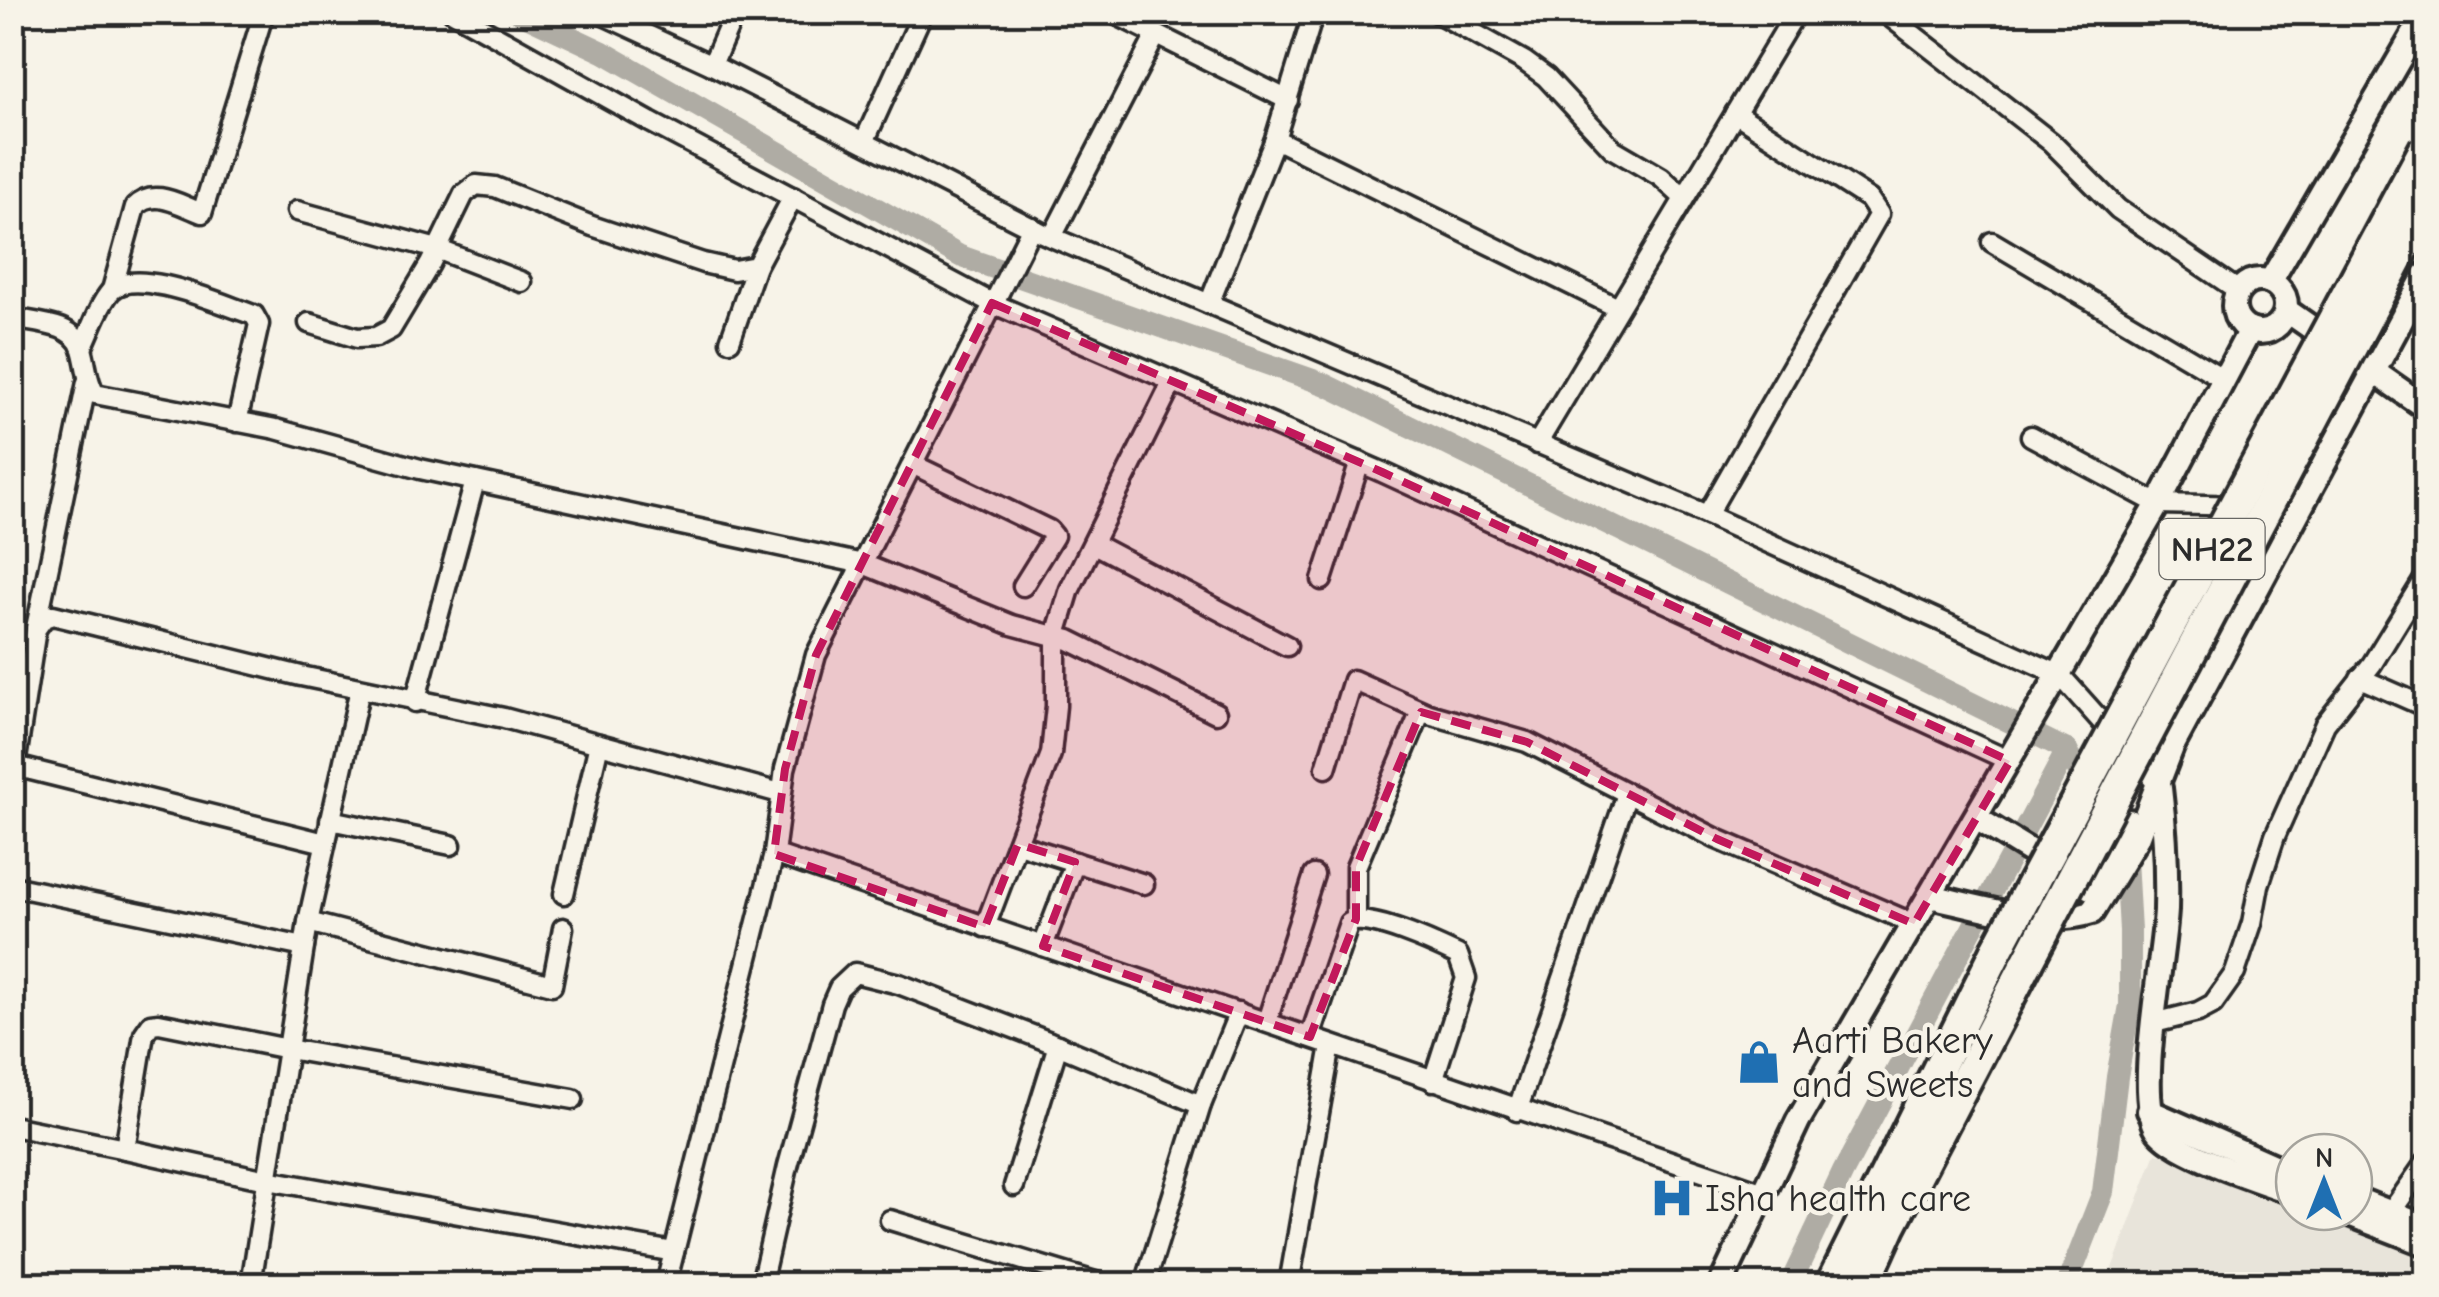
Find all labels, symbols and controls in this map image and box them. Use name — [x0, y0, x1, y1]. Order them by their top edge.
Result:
road number: NH22 — [2160, 519, 2264, 579]
place label: Aarti Bakery and Sweets — [1792, 1019, 1993, 1107]
shop icon: Aarti Bakery and Sweets — [1735, 1038, 1783, 1086]
north arrow — [2274, 1132, 2374, 1232]
text: N — [2315, 1142, 2333, 1174]
hospital icon: Isha health care — [1648, 1174, 1696, 1222]
place label: Isha health care — [1705, 1177, 1971, 1221]

